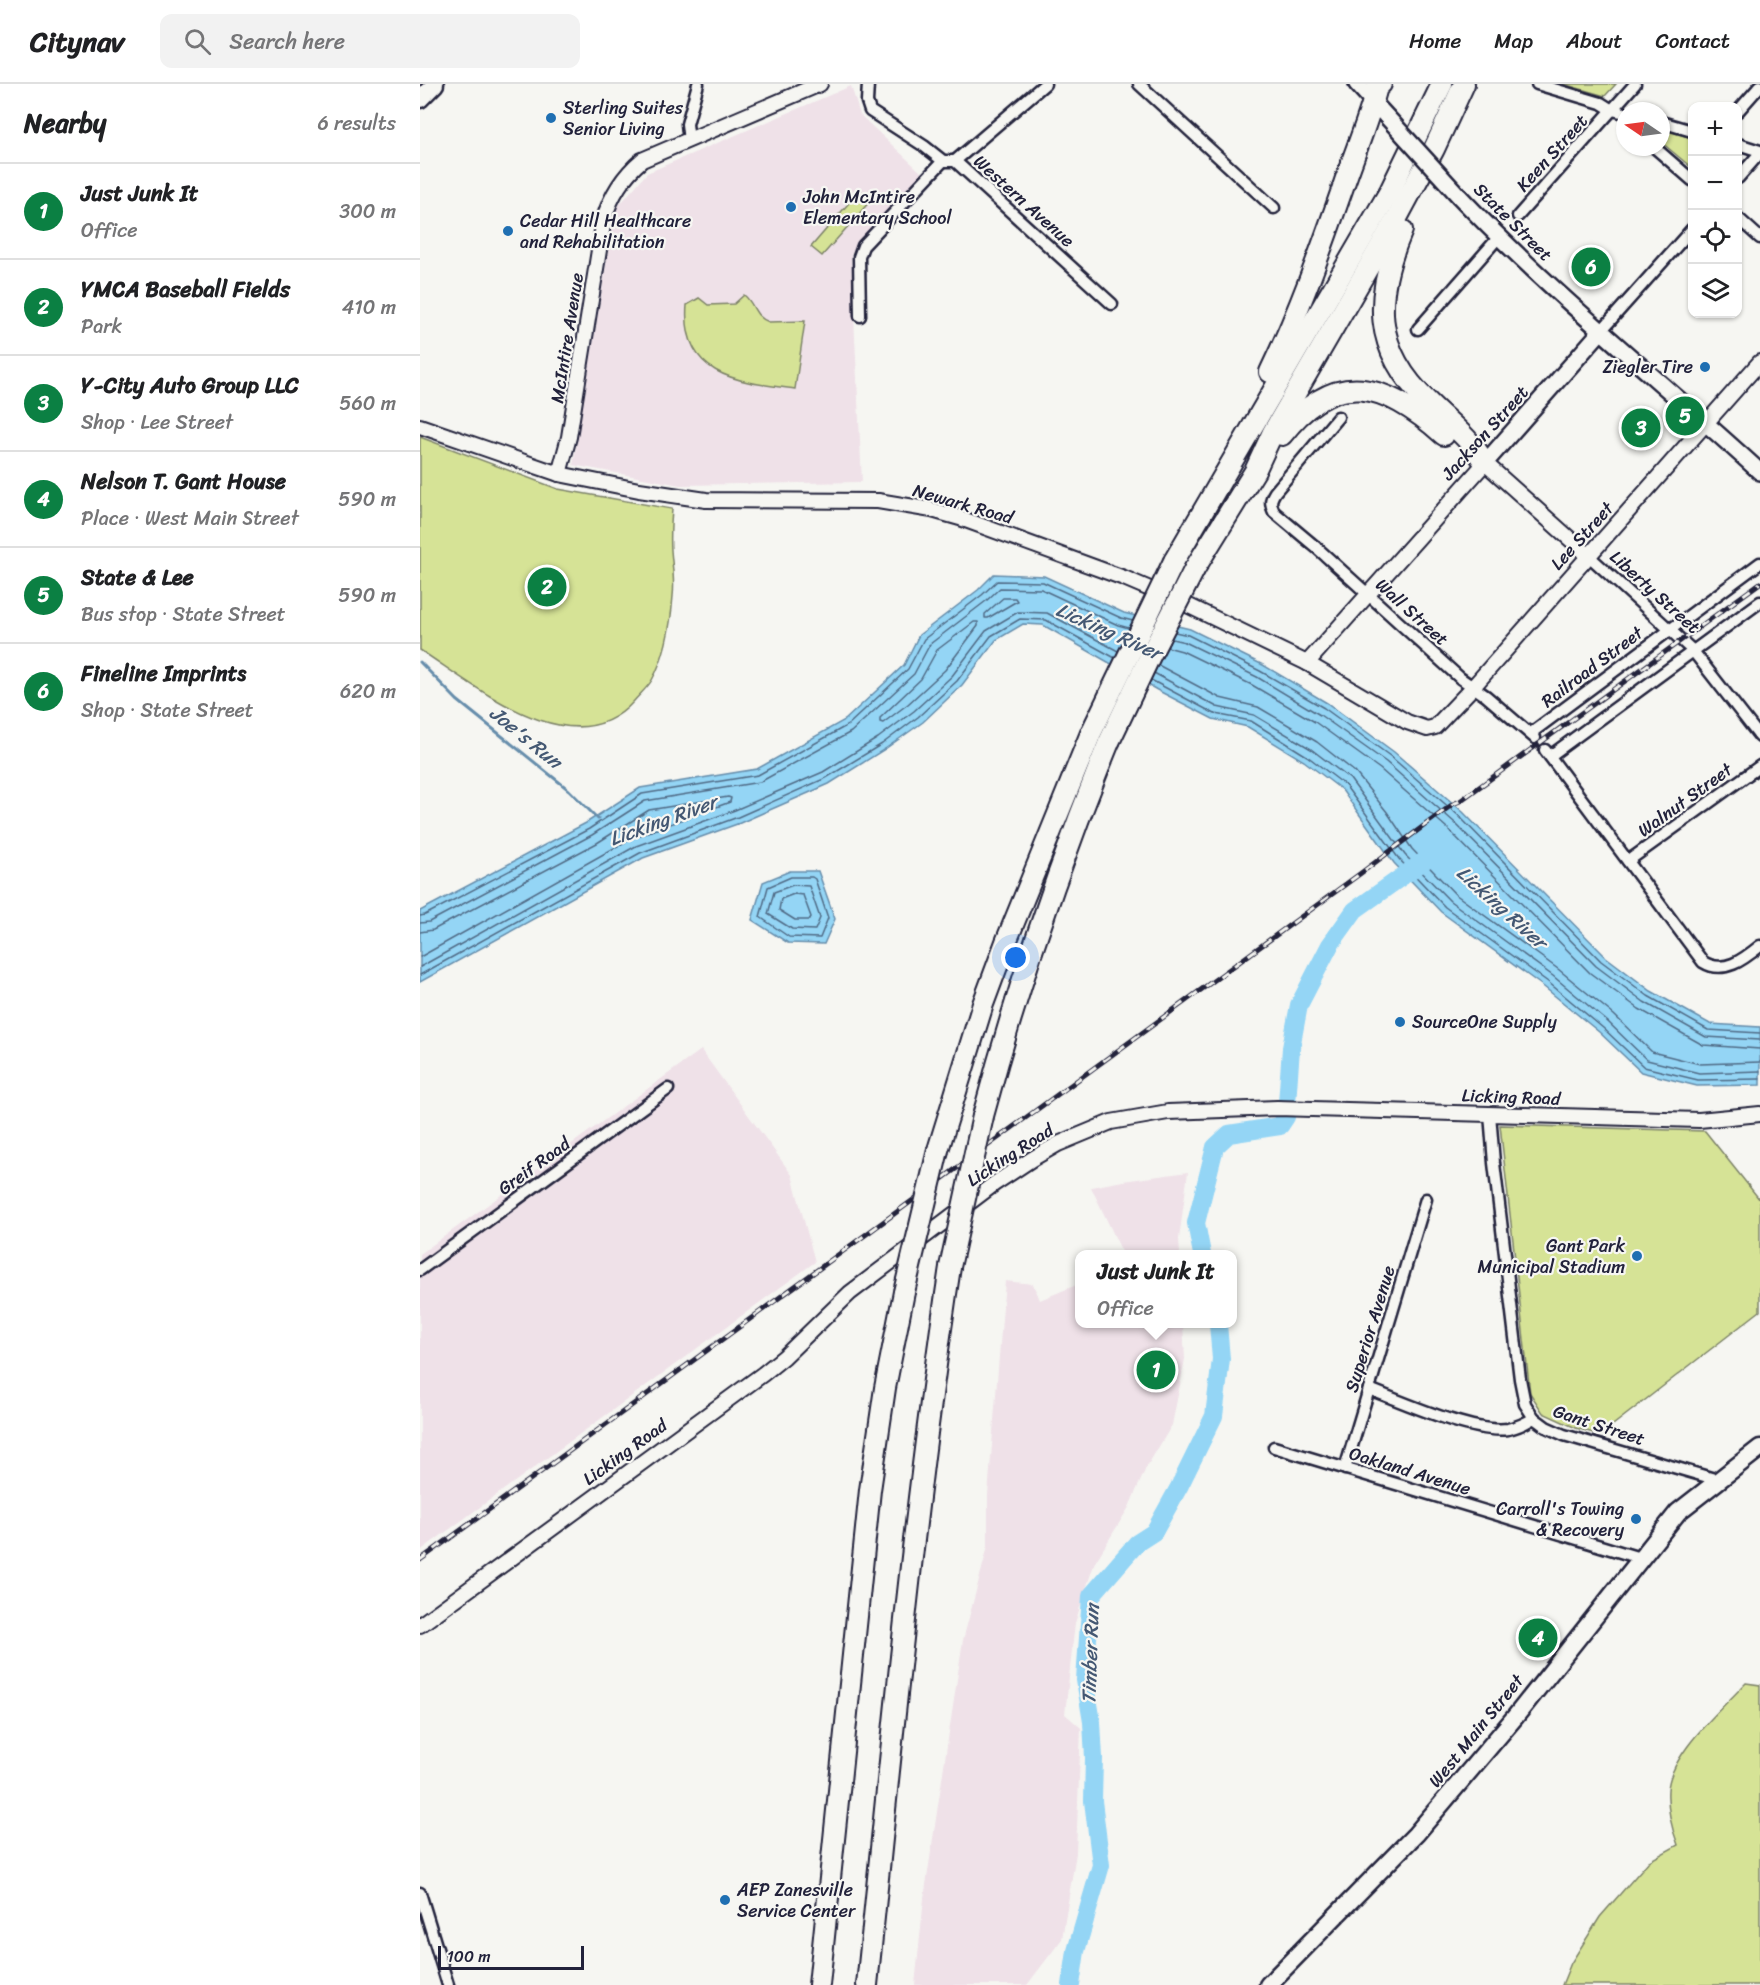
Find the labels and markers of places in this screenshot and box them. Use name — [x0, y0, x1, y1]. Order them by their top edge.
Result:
place label: Sterling Suites Senior Living — [563, 92, 684, 145]
marker: Sterling Suites Senior Living — [544, 111, 558, 125]
place label: John McIntire Elementary School — [802, 181, 952, 234]
marker: John McIntire Elementary School — [784, 200, 798, 214]
place label: Cedar Hill Healthcare and Rehabilitation — [520, 205, 691, 258]
marker: Cedar Hill Healthcare and Rehabilitation — [501, 224, 515, 238]
pin: 6 — [1572, 244, 1610, 290]
place label: Ziegler Tire — [1602, 351, 1693, 383]
marker: Ziegler Tire — [1698, 360, 1712, 374]
pin: 5 — [1666, 394, 1704, 438]
pin: 3 — [1622, 406, 1660, 450]
pin: 2 — [528, 564, 566, 610]
place label: SourceOne Supply — [1412, 1006, 1558, 1038]
marker: SourceOne Supply — [1393, 1015, 1407, 1029]
place label: Gant Park Municipal Stadium — [1478, 1230, 1625, 1283]
marker: Gant Park Municipal Stadium — [1630, 1249, 1644, 1263]
pin: 1 — [1136, 1348, 1176, 1392]
place label: Carroll's Towing & Recovery — [1496, 1493, 1625, 1546]
marker: Carroll's Towing & Recovery — [1629, 1512, 1643, 1526]
pin: 4 — [1518, 1616, 1558, 1660]
place label: AEP Zanesville Service Center — [736, 1874, 857, 1927]
marker: AEP Zanesville Service Center — [718, 1893, 732, 1907]

